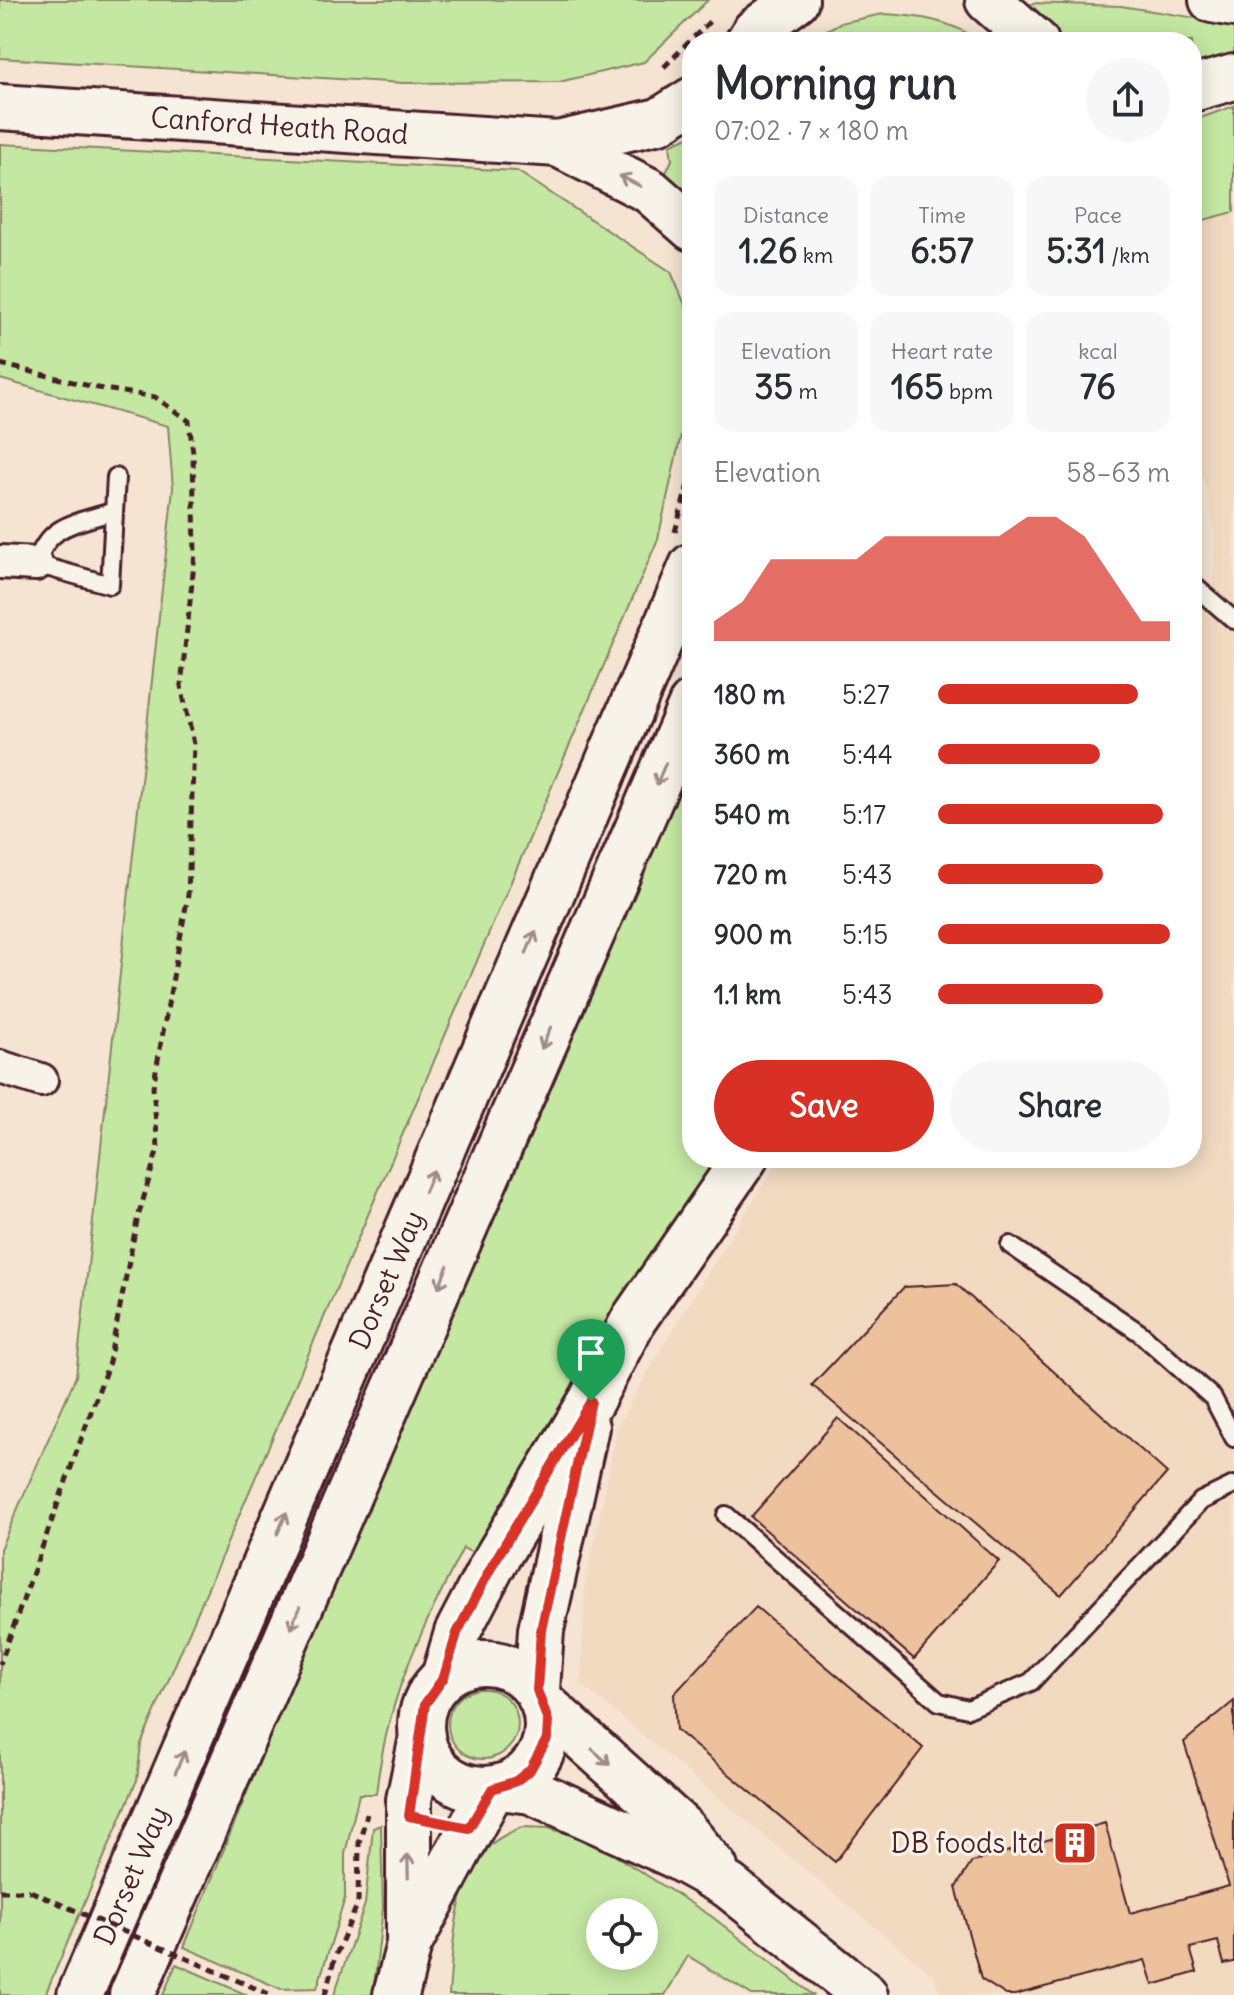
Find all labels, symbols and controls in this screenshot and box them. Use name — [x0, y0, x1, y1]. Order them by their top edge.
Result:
text: Morning run — [714, 56, 957, 111]
button: share — [1086, 58, 1170, 142]
street label: Canford Heath Road — [149, 99, 409, 152]
text: 07:02 · 7 × 180 m — [714, 114, 908, 147]
one-way arrow — [619, 172, 643, 188]
text: Distance — [743, 201, 829, 229]
text: Time — [918, 201, 966, 229]
text: Pace — [1074, 201, 1122, 229]
text: 1.26 — [739, 229, 798, 272]
text: 6:57 — [910, 229, 974, 272]
text: 5:31 — [1046, 229, 1106, 272]
text: km — [798, 241, 833, 269]
text: /km — [1106, 241, 1150, 269]
text: Elevation — [741, 337, 831, 365]
text: Heart rate — [891, 337, 993, 365]
text: kcal — [1078, 337, 1118, 365]
text: 35 — [754, 365, 793, 408]
text: 165 — [891, 365, 944, 408]
text: 76 — [1080, 365, 1116, 408]
text: m — [793, 377, 818, 405]
text: bpm — [944, 377, 993, 405]
text: Elevation — [714, 456, 821, 489]
text: 58–63 m — [1067, 456, 1170, 489]
text: 180 m — [714, 678, 785, 711]
text: 5:27 — [842, 678, 890, 711]
text: 360 m — [714, 738, 790, 771]
text: 5:44 — [842, 738, 893, 771]
one-way arrow — [653, 762, 668, 786]
text: 540 m — [714, 798, 790, 831]
text: 5:17 — [842, 798, 886, 831]
text: 720 m — [714, 858, 787, 891]
text: 5:43 — [842, 858, 893, 891]
text: 900 m — [714, 918, 792, 951]
text: 5:15 — [842, 918, 888, 951]
one-way arrow — [524, 930, 539, 955]
text: 1.1 km — [714, 978, 781, 1011]
text: 5:43 — [842, 978, 893, 1011]
one-way arrow — [538, 1025, 553, 1050]
button: Save — [714, 1060, 934, 1152]
button: Share — [950, 1060, 1170, 1152]
one-way arrow — [422, 1169, 437, 1194]
street label: Dorset Way — [341, 1205, 432, 1355]
one-way arrow — [434, 1264, 449, 1289]
pin — [557, 1319, 625, 1401]
icon: arrive — [569, 1331, 613, 1375]
one-way arrow — [276, 1511, 291, 1536]
one-way arrow — [286, 1605, 301, 1630]
one-way arrow — [591, 1748, 611, 1766]
one-way arrow — [173, 1750, 188, 1775]
street label: Dorset Way — [86, 1801, 177, 1950]
building icon: DB foods ltd — [1051, 1819, 1099, 1867]
place label: DB foods ltd — [891, 1825, 1044, 1861]
one-way arrow — [400, 1853, 416, 1880]
map controls — [586, 1898, 658, 1970]
button: locate — [586, 1898, 658, 1970]

